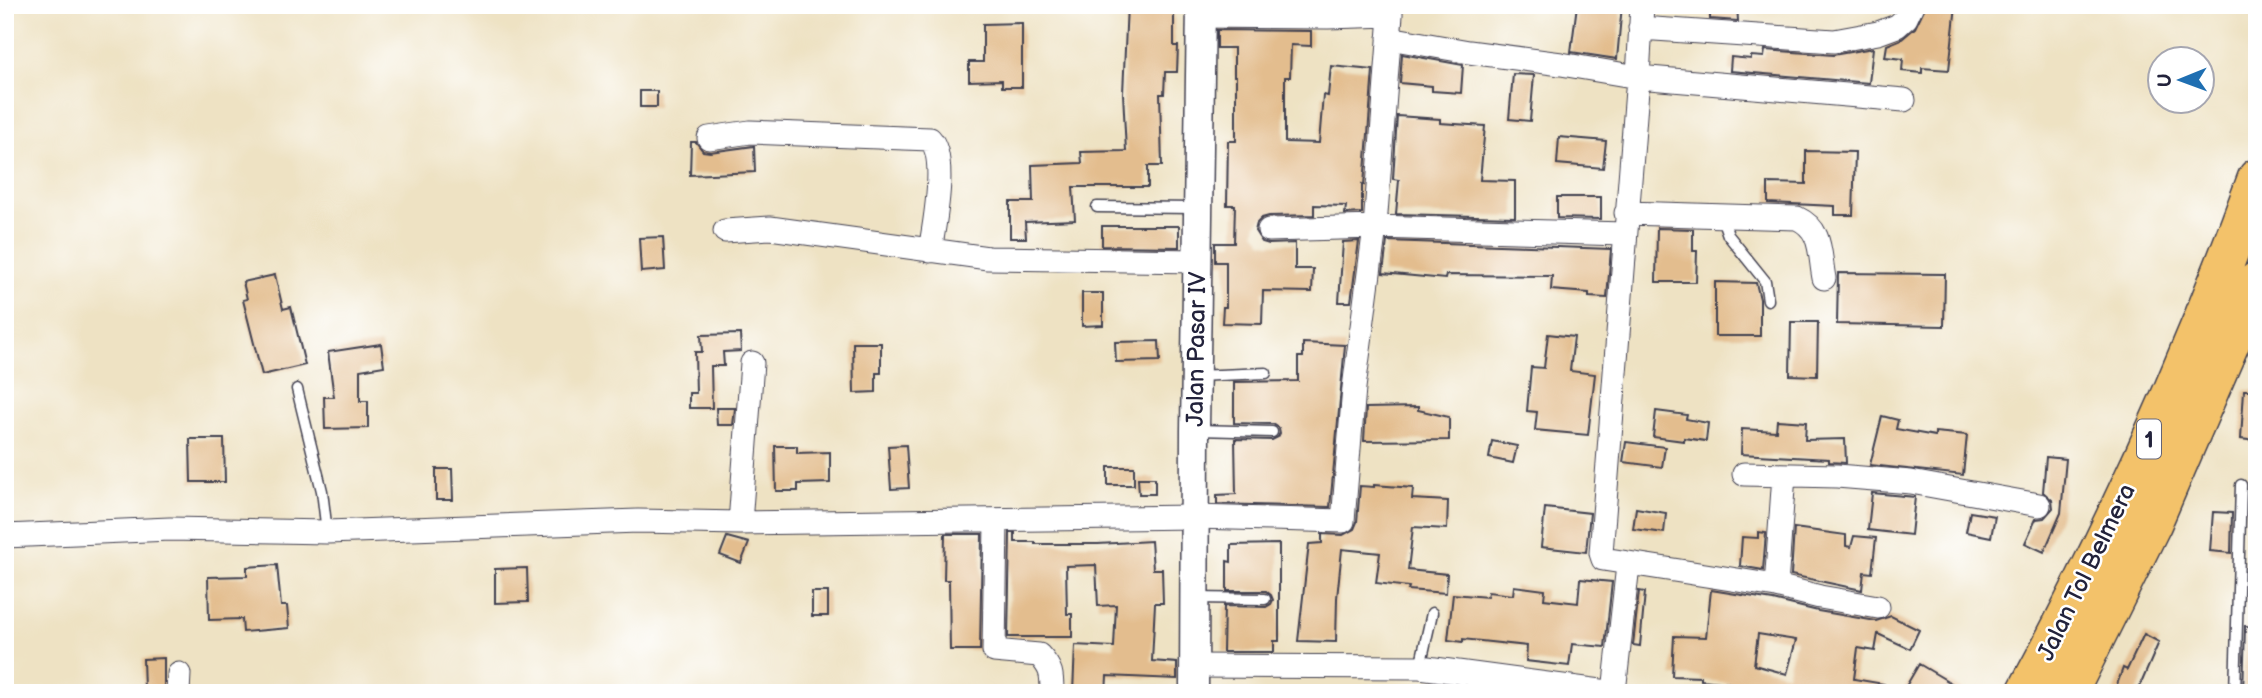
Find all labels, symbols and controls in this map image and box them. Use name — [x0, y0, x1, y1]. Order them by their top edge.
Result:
north arrow — [2146, 46, 2216, 116]
text: U — [2154, 73, 2177, 87]
street label: Jalan Pasar IV — [1181, 271, 1212, 427]
road number: 1 — [2137, 420, 2161, 458]
street label: Jalan Tol Belmera — [2031, 479, 2142, 665]

